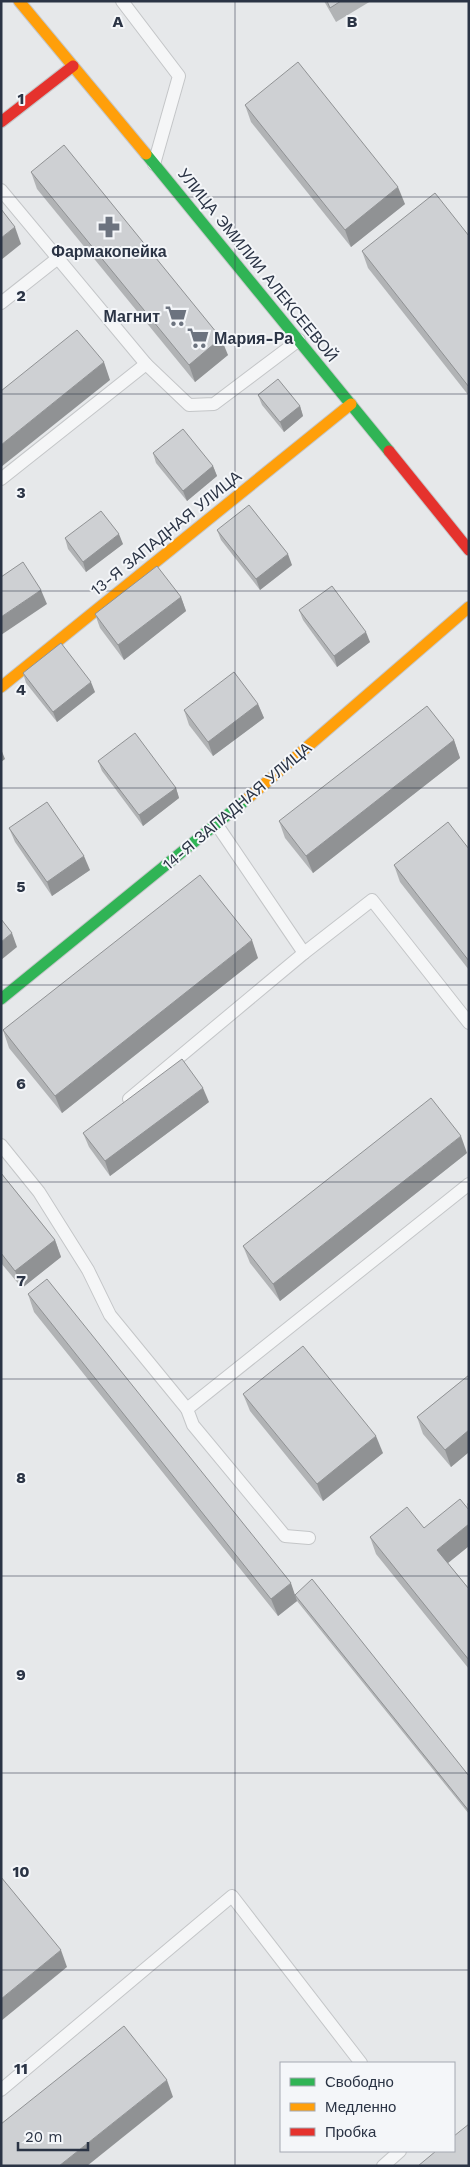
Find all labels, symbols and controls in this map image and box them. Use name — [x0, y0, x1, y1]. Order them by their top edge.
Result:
text: A — [113, 12, 124, 31]
text: B — [347, 12, 358, 31]
text: 1 — [18, 89, 24, 108]
street label: УЛИЦА ЭМИЛИИ АЛЕКСЕЕВОЙ — [174, 165, 342, 365]
pharmacy icon: Фармакопейка — [96, 214, 122, 240]
place label: Фармакопейка — [51, 242, 167, 261]
text: 2 — [16, 286, 26, 305]
supermarket icon: Магнит — [163, 303, 189, 329]
place label: Магнит — [104, 307, 160, 326]
supermarket icon: Мария-Ра — [185, 325, 211, 351]
place label: Мария-Ра — [214, 329, 293, 348]
street label: 13-Я ЗАПАДНАЯ УЛИЦА — [87, 466, 245, 599]
text: 3 — [16, 483, 26, 502]
text: 4 — [16, 680, 26, 699]
street label: 14-Я ЗАПАДНАЯ УЛИЦА — [159, 738, 315, 874]
text: 5 — [16, 877, 26, 896]
text: 6 — [16, 1074, 26, 1093]
text: 7 — [16, 1271, 26, 1290]
text: 8 — [16, 1468, 26, 1487]
text: 9 — [16, 1665, 26, 1684]
text: 10 — [12, 1862, 30, 1881]
text: 11 — [14, 2059, 28, 2078]
legend — [280, 2062, 455, 2152]
text: Свободно — [325, 2073, 394, 2091]
text: Медленно — [325, 2098, 396, 2116]
scale bar — [18, 2120, 88, 2152]
text: Пробка — [325, 2123, 377, 2141]
text: 20 m — [25, 2128, 63, 2146]

